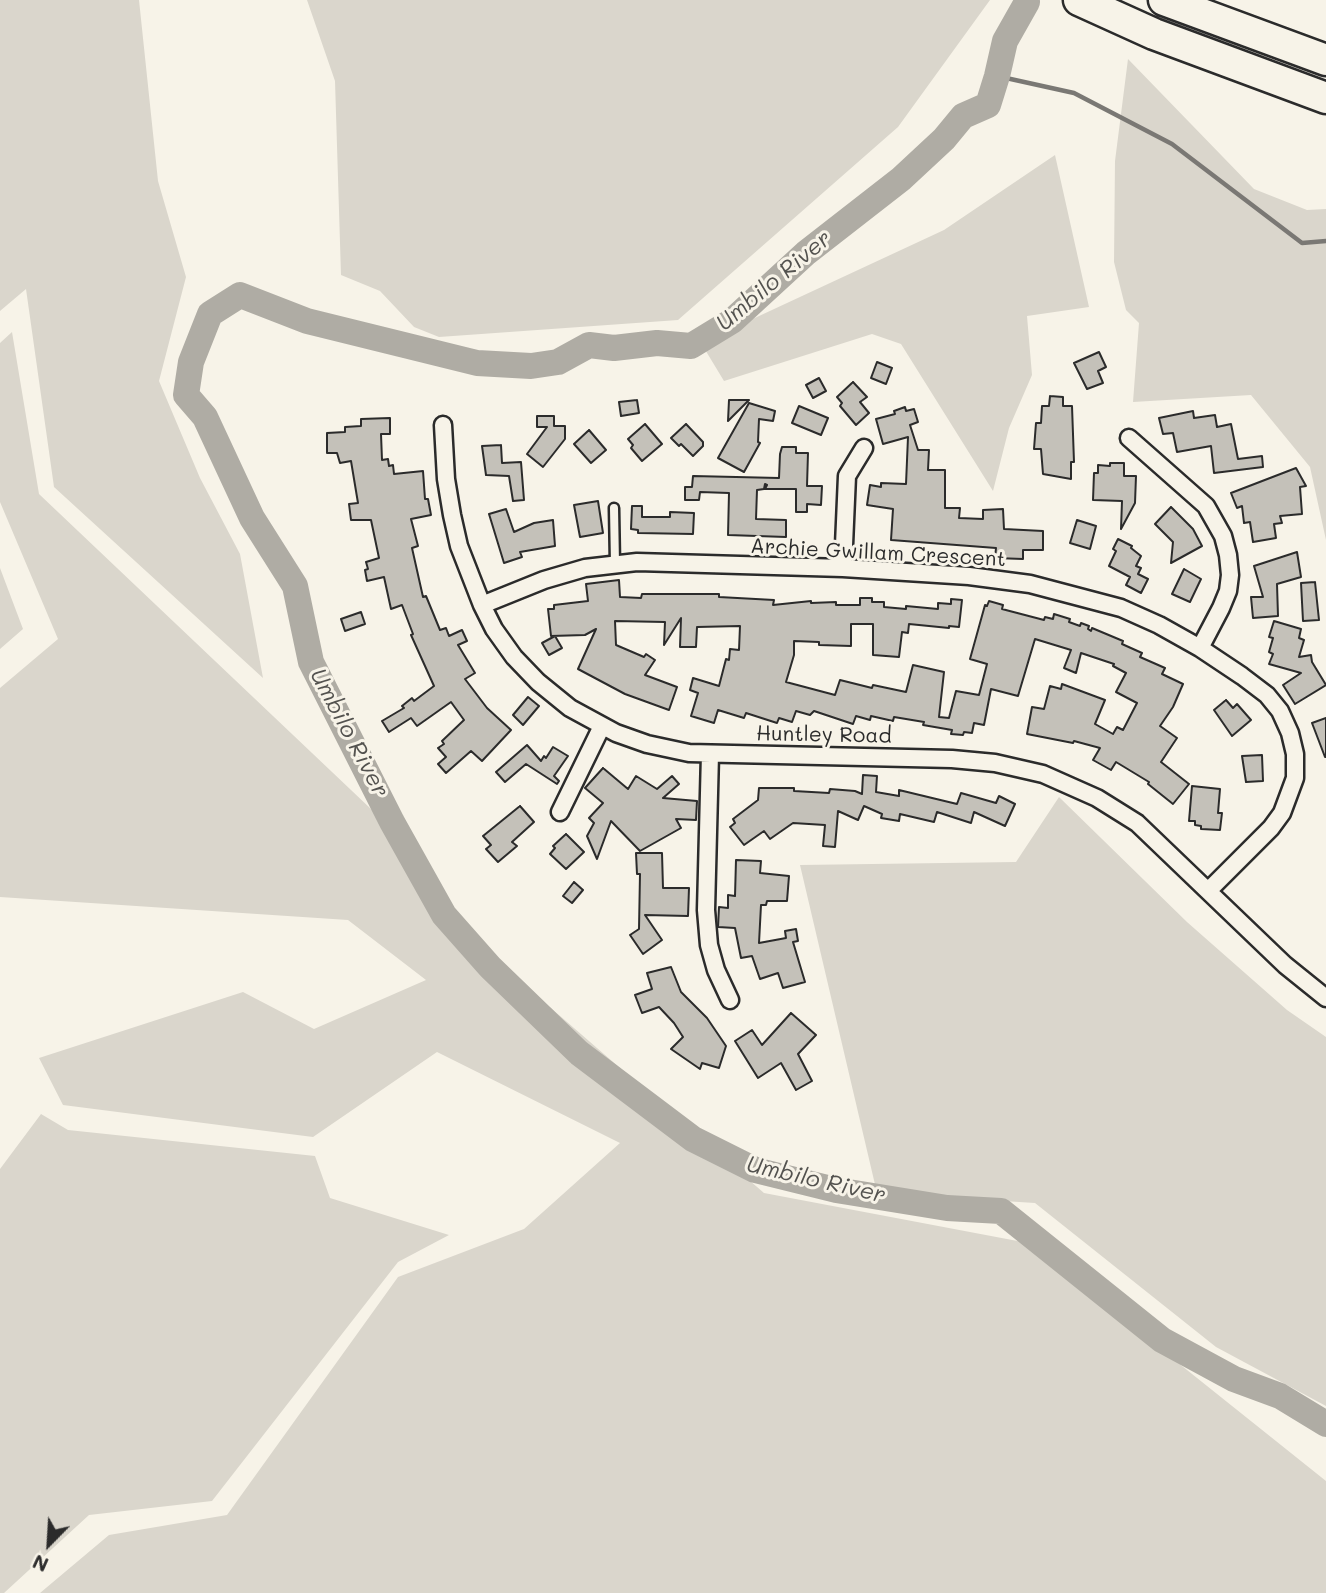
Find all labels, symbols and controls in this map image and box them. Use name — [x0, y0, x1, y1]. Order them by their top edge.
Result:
water label: Umbilo River — [711, 225, 837, 337]
street label: Archie Gwillam Crescent — [750, 534, 1006, 572]
water label: Umbilo River — [304, 664, 394, 802]
street label: Huntley Road — [756, 721, 892, 749]
water label: Umbilo River — [744, 1151, 888, 1209]
north arrow — [14, 1509, 84, 1579]
text: N — [29, 1549, 52, 1578]

